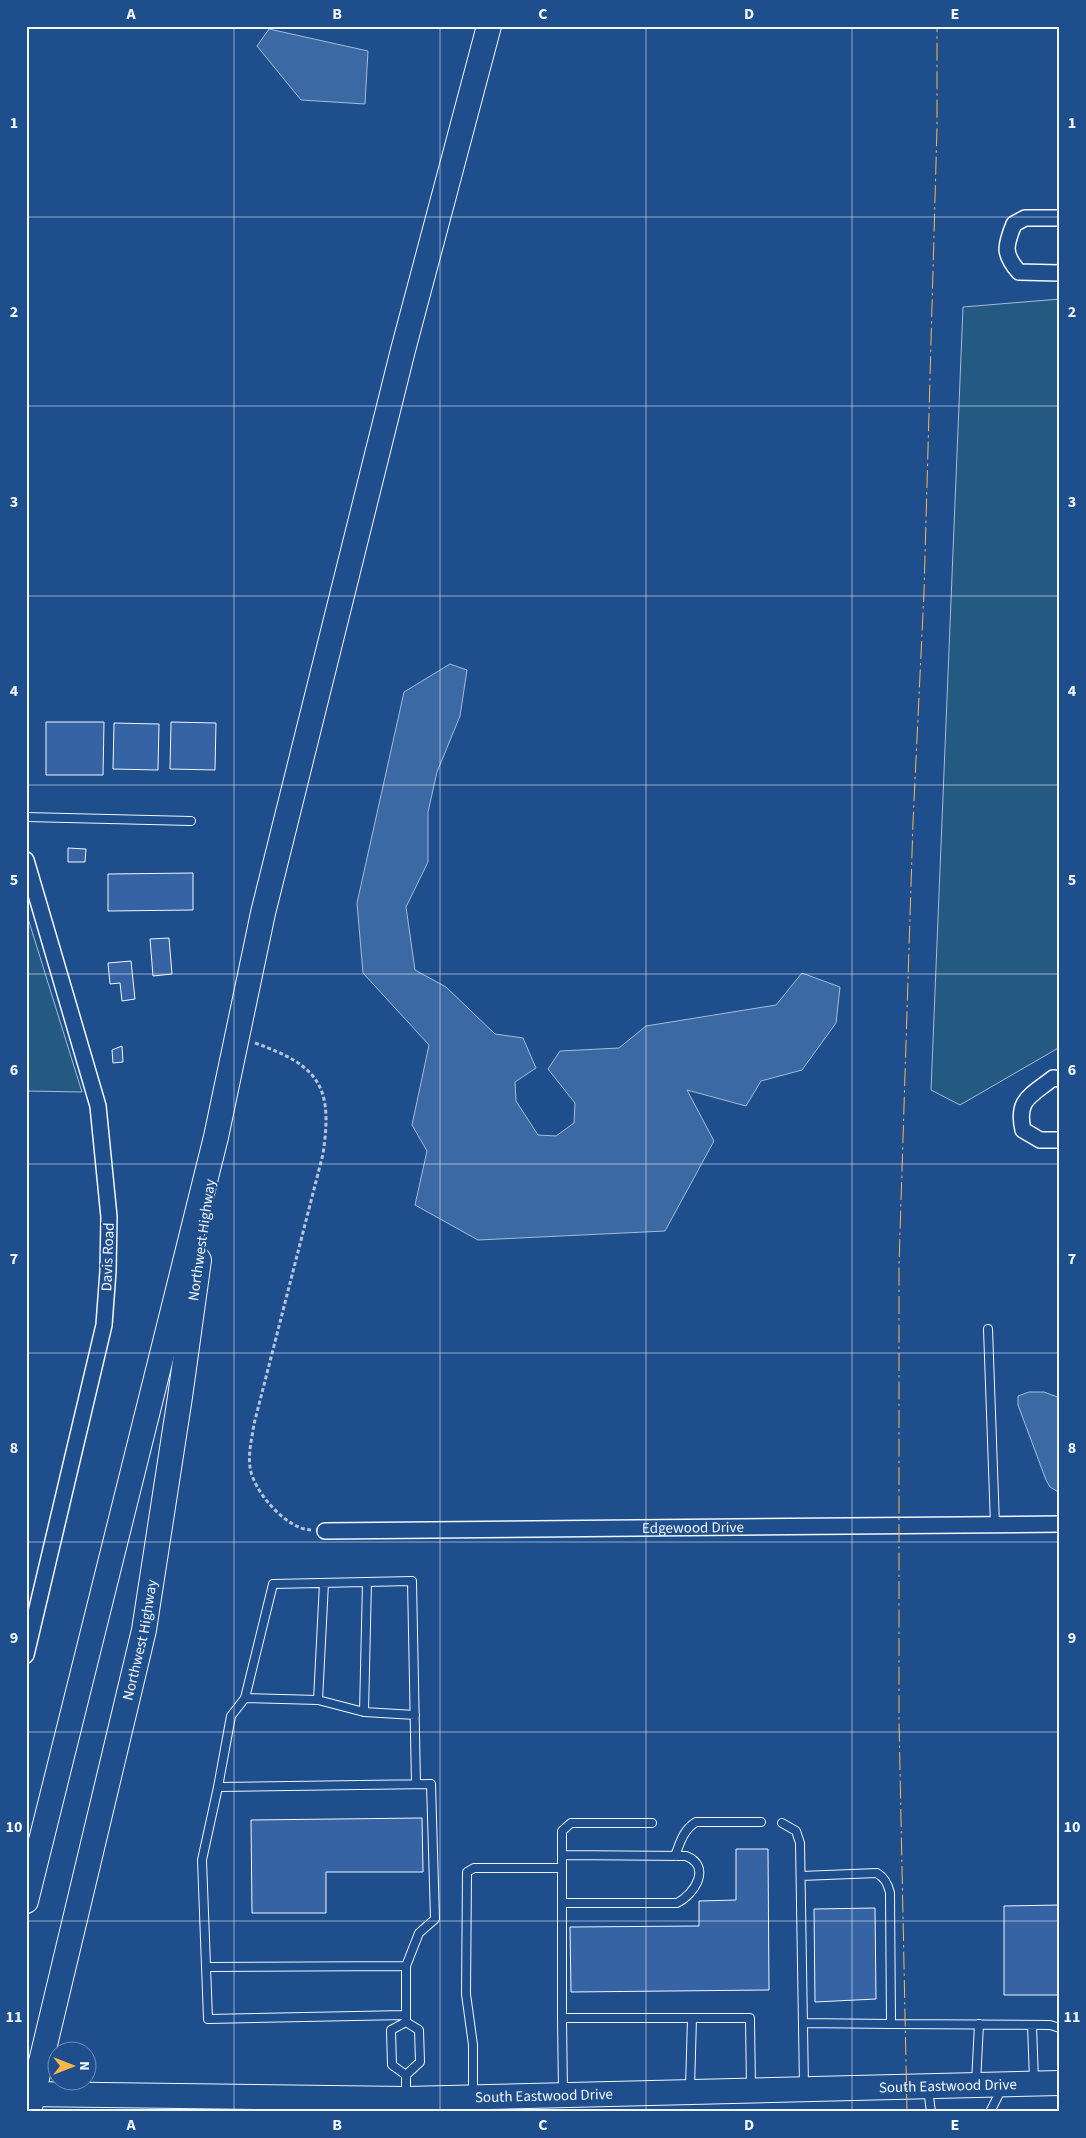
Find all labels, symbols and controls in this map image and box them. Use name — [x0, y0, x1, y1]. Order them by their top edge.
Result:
text: A — [125, 3, 136, 25]
text: B — [332, 3, 342, 25]
text: C — [538, 3, 548, 25]
text: D — [744, 3, 754, 25]
text: E — [951, 3, 959, 25]
text: 1 — [10, 112, 18, 134]
text: 1 — [1068, 112, 1076, 134]
text: 2 — [10, 301, 18, 323]
text: 2 — [1068, 301, 1076, 323]
text: 3 — [10, 491, 18, 513]
text: 3 — [1068, 491, 1076, 513]
text: 4 — [10, 680, 19, 702]
text: 4 — [1068, 680, 1077, 702]
text: 5 — [10, 869, 18, 891]
text: 5 — [1068, 869, 1076, 891]
text: 6 — [10, 1059, 18, 1081]
text: 6 — [1068, 1059, 1076, 1081]
street label: Northwest Highway — [183, 1178, 221, 1302]
street label: Davis Road — [96, 1222, 120, 1292]
text: 7 — [10, 1248, 18, 1270]
text: 7 — [1068, 1248, 1076, 1270]
text: 8 — [10, 1437, 18, 1459]
text: 8 — [1068, 1437, 1076, 1459]
street label: Edgewood Drive — [642, 1517, 744, 1538]
street label: Northwest Highway — [117, 1578, 162, 1703]
text: 9 — [10, 1627, 18, 1649]
text: 9 — [1068, 1627, 1076, 1649]
text: 10 — [6, 1816, 22, 1838]
text: 10 — [1064, 1816, 1080, 1838]
text: 11 — [6, 2006, 22, 2028]
text: 11 — [1064, 2006, 1080, 2028]
north arrow — [48, 2040, 98, 2090]
text: N — [74, 2061, 94, 2071]
street label: South Eastwood Drive — [879, 2074, 1017, 2098]
street label: South Eastwood Drive — [475, 2083, 613, 2108]
text: A — [125, 2114, 136, 2136]
text: B — [332, 2114, 342, 2136]
text: C — [538, 2114, 548, 2136]
text: D — [744, 2114, 754, 2136]
text: E — [951, 2114, 959, 2136]

